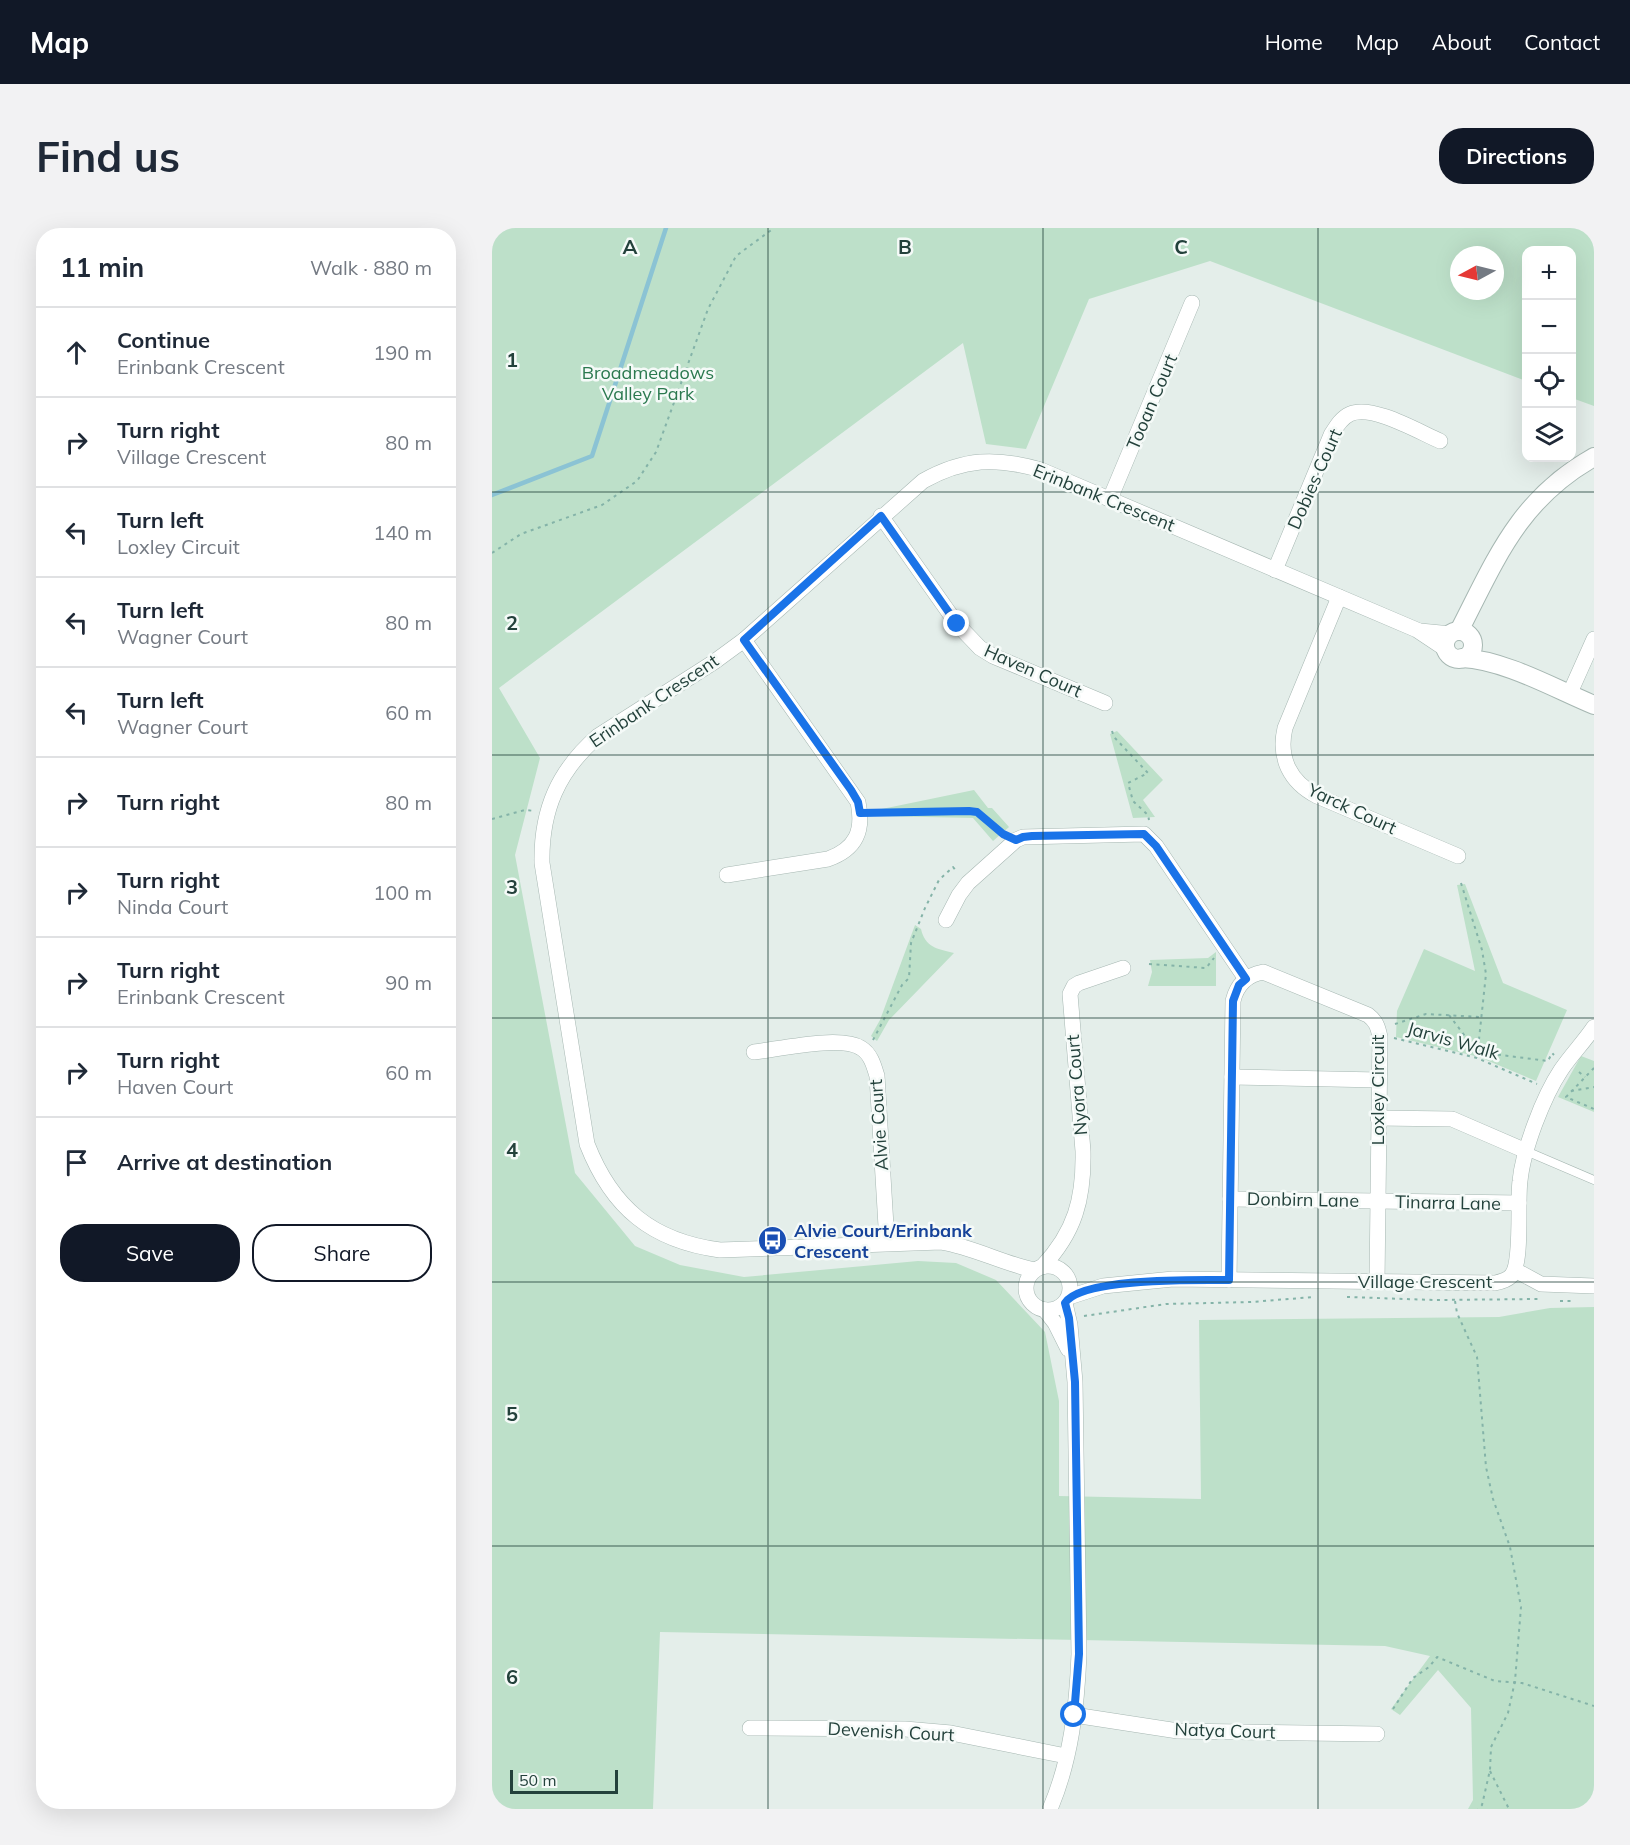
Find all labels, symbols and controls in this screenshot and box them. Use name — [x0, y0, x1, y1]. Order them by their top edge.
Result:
text: Map — [30, 25, 89, 60]
text: Home — [1265, 29, 1323, 55]
text: Map — [1356, 29, 1399, 55]
text: About — [1432, 29, 1491, 55]
text: Contact — [1524, 29, 1600, 55]
button: Directions — [1439, 128, 1594, 184]
text: Find us — [36, 130, 180, 183]
text: A — [623, 234, 638, 259]
text: B — [898, 234, 912, 259]
text: C — [1174, 234, 1188, 259]
north arrow — [1450, 246, 1504, 300]
map controls — [1522, 246, 1576, 462]
button: + — [1522, 246, 1576, 300]
text: 11 min — [60, 251, 144, 284]
text: Walk · 880 m — [310, 255, 432, 280]
button: − — [1522, 300, 1576, 354]
text: Continue — [117, 326, 210, 354]
icon: ahead — [60, 336, 93, 369]
text: 190 m — [373, 340, 432, 365]
text: 1 — [506, 347, 518, 372]
street label: Tooan Court — [1121, 350, 1182, 453]
text: Erinbank Crescent — [117, 354, 285, 379]
button: locate — [1522, 354, 1576, 408]
park label: Broadmeadows Valley Park — [582, 361, 714, 405]
button: layers — [1522, 408, 1576, 462]
text: Turn right — [117, 416, 220, 444]
street label: Dobies Court — [1282, 425, 1347, 533]
icon: right — [60, 426, 93, 459]
text: 80 m — [385, 430, 432, 455]
text: Village Crescent — [117, 444, 266, 469]
street label: Erinbank Crescent — [1030, 459, 1178, 536]
text: Turn left — [117, 506, 204, 534]
icon: left — [60, 516, 93, 549]
text: 140 m — [373, 520, 432, 545]
text: Loxley Circuit — [117, 534, 240, 559]
text: Turn left — [117, 596, 204, 624]
icon: left — [60, 606, 93, 639]
text: 80 m — [385, 610, 432, 635]
text: 2 — [506, 610, 518, 635]
route end — [943, 610, 969, 636]
text: Wagner Court — [117, 624, 248, 649]
street label: Haven Court — [981, 639, 1086, 702]
street label: Erinbank Crescent — [585, 649, 723, 752]
text: Turn left — [117, 686, 204, 714]
icon: left — [60, 696, 93, 729]
text: 60 m — [385, 700, 432, 725]
text: Wagner Court — [117, 714, 248, 739]
street label: Yarck Court — [1303, 778, 1400, 839]
icon: right — [60, 786, 93, 819]
text: Turn right — [117, 788, 220, 816]
text: 80 m — [385, 790, 432, 815]
text: Turn right — [117, 866, 220, 894]
text: 3 — [506, 874, 518, 899]
icon: right — [60, 876, 93, 909]
text: 100 m — [373, 880, 432, 905]
text: Ninda Court — [117, 894, 228, 919]
text: Turn right — [117, 956, 220, 984]
icon: right — [60, 966, 93, 999]
text: 90 m — [385, 970, 432, 995]
text: Erinbank Crescent — [117, 984, 285, 1009]
street label: Jarvis Walk — [1404, 1016, 1502, 1065]
street label: Nyora Court — [1061, 1034, 1092, 1136]
street label: Loxley Circuit — [1366, 1035, 1389, 1145]
text: Turn right — [117, 1046, 220, 1074]
icon: right — [60, 1056, 93, 1089]
text: 60 m — [385, 1060, 432, 1085]
text: Haven Court — [117, 1074, 233, 1099]
street label: Alvie Court — [864, 1079, 893, 1171]
text: 4 — [506, 1137, 518, 1162]
icon: arrive — [60, 1146, 93, 1179]
text: Arrive at destination — [117, 1148, 332, 1176]
street label: Donbirn Lane — [1247, 1187, 1359, 1212]
street label: Tinarra Lane — [1395, 1190, 1501, 1215]
place label: Alvie Court/Erinbank Crescent — [794, 1219, 973, 1263]
button: Save — [60, 1224, 240, 1282]
button: Share — [252, 1224, 432, 1282]
bus stop icon: Alvie Court/Erinbank Crescent — [757, 1225, 789, 1257]
street label: Village Crescent — [1358, 1270, 1492, 1293]
text: 5 — [506, 1401, 518, 1426]
text: 6 — [506, 1664, 518, 1689]
route start — [1060, 1701, 1086, 1727]
street label: Devenish Court — [827, 1717, 955, 1746]
street label: Natya Court — [1174, 1717, 1276, 1744]
scale bar — [510, 1767, 618, 1794]
text: 50 m — [519, 1770, 556, 1790]

